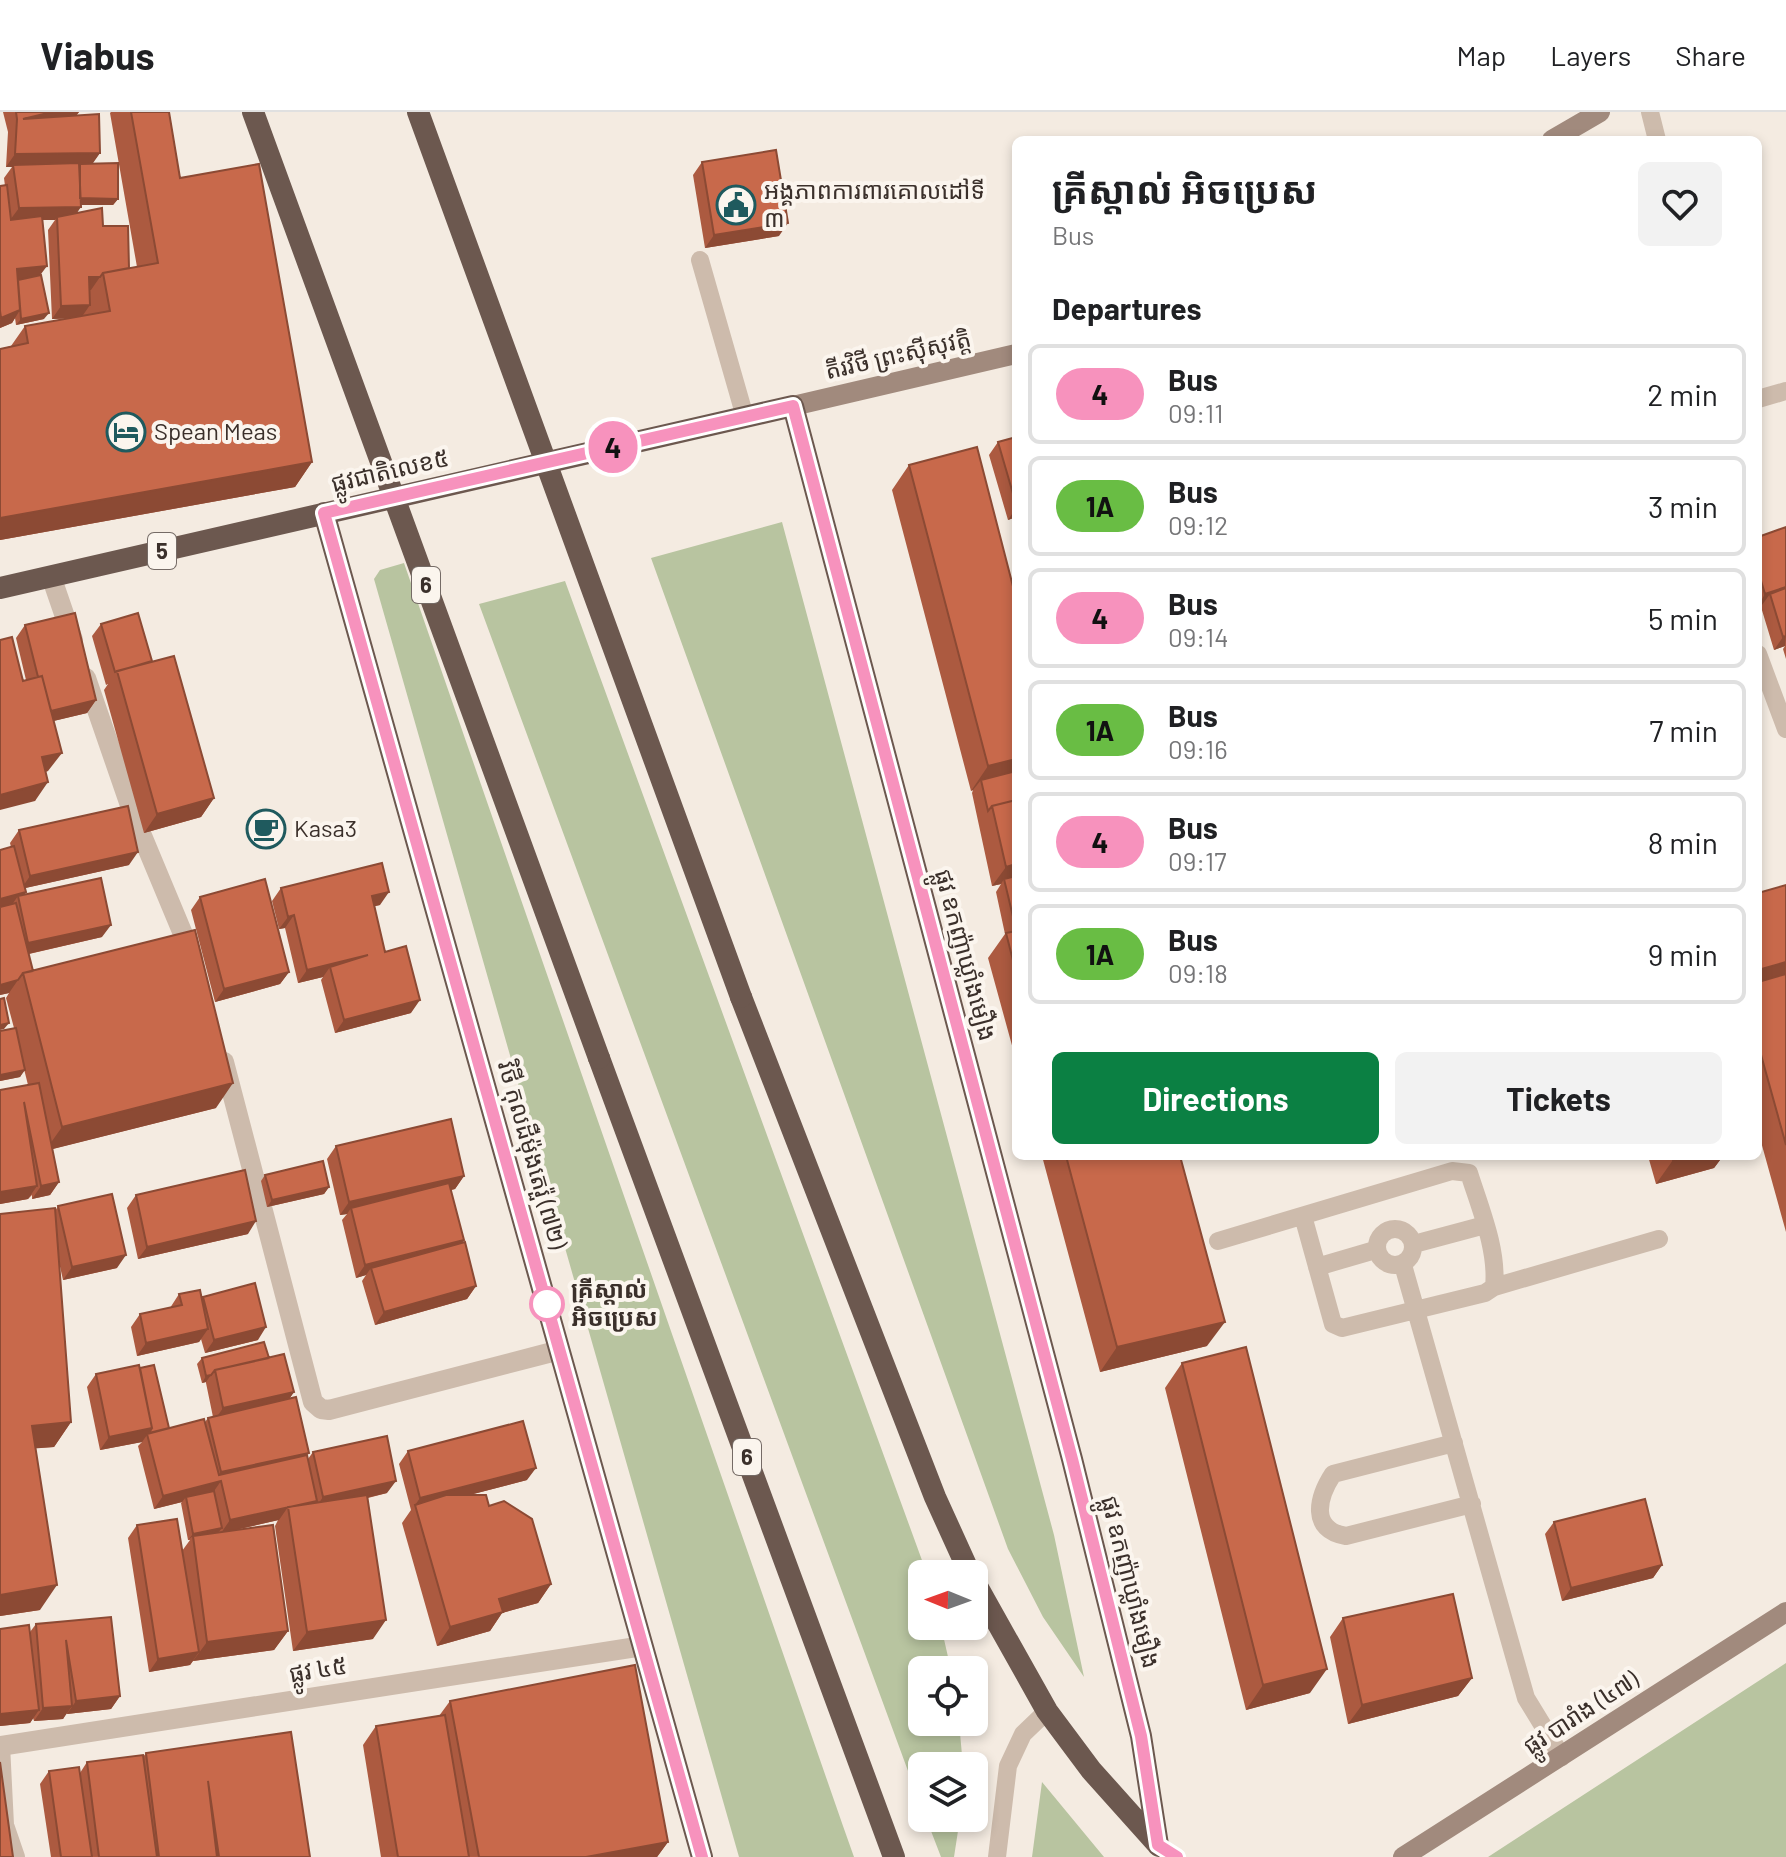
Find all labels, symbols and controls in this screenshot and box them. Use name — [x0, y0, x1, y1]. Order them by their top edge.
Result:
text: Viabus — [40, 32, 155, 78]
text: Map — [1456, 38, 1506, 72]
text: Layers — [1550, 38, 1631, 72]
text: Share — [1675, 38, 1746, 72]
button: heart — [1638, 162, 1722, 246]
text: គ្រីស្តាល់ អិចប្រេស — [1052, 166, 1317, 212]
place label: អង្គភាពការពារគោលដៅទី ៣ — [764, 175, 985, 232]
public building icon: អង្គភាពការពារគោលដៅទី ៣ — [715, 184, 757, 226]
text: Bus — [1052, 219, 1094, 250]
text: Departures — [1052, 290, 1202, 326]
street label: តីរវិថី ព្រះស៊ីសុវត្តិ — [822, 323, 974, 386]
text: Bus — [1168, 361, 1218, 397]
text: 2 min — [1647, 376, 1718, 412]
text: 4 — [1092, 377, 1108, 411]
text: 09:11 — [1168, 397, 1223, 428]
hotel icon: Spean Meas — [105, 411, 147, 453]
place label: Spean Meas — [154, 416, 277, 445]
line badge: 4 — [587, 421, 639, 473]
text: 4 — [605, 430, 621, 464]
street label: ផ្លូវជាតិលេខ៥ — [328, 442, 453, 506]
text: Bus — [1168, 473, 1218, 509]
text: 3 min — [1648, 488, 1718, 524]
text: 1A — [1086, 489, 1114, 523]
text: 09:12 — [1168, 509, 1228, 540]
road number: 5 — [148, 533, 176, 569]
road number: 6 — [412, 567, 440, 603]
text: Bus — [1168, 585, 1218, 621]
text: 5 min — [1648, 600, 1718, 636]
text: 4 — [1092, 601, 1108, 635]
text: 09:14 — [1168, 621, 1228, 652]
text: Bus — [1168, 697, 1218, 733]
text: 7 min — [1649, 712, 1718, 748]
text: 1A — [1086, 713, 1114, 747]
text: 09:16 — [1168, 733, 1228, 764]
cafe icon: Kasa3 — [245, 808, 287, 850]
text: Bus — [1168, 809, 1218, 845]
place label: Kasa3 — [294, 813, 357, 842]
text: 8 min — [1648, 824, 1718, 860]
text: 4 — [1092, 825, 1108, 859]
text: 09:17 — [1168, 845, 1226, 876]
street label: ផ្លូវ ឧកញ៉ាឃ្លាំងមឿង — [921, 865, 1003, 1046]
text: Bus — [1168, 921, 1218, 957]
text: 9 min — [1648, 936, 1718, 972]
text: 1A — [1086, 937, 1114, 971]
text: 09:18 — [1168, 957, 1228, 988]
button: Directions — [1052, 1052, 1379, 1144]
button: Tickets — [1395, 1052, 1722, 1144]
street label: វិថី កុលដឺម៉ុងតេរ៉ួ (៧២) — [491, 1057, 574, 1253]
place label: គ្រីស្តាល់ អិចប្រេស — [571, 1274, 658, 1332]
marker: គ្រីស្តាល់ អិចប្រេស — [530, 1287, 564, 1321]
road number: 6 — [733, 1439, 761, 1475]
street label: ផ្លូវ ឧកញ៉ាឃ្លាំងមឿង — [1087, 1492, 1167, 1673]
north arrow — [908, 1560, 988, 1640]
map controls — [908, 1560, 988, 1832]
street label: ផ្លូវ ៤៥ — [287, 1650, 350, 1696]
button: locate — [908, 1656, 988, 1736]
street label: ផ្លូវ បារាំង (៤៧) — [1517, 1663, 1649, 1767]
button: layers — [908, 1752, 988, 1832]

